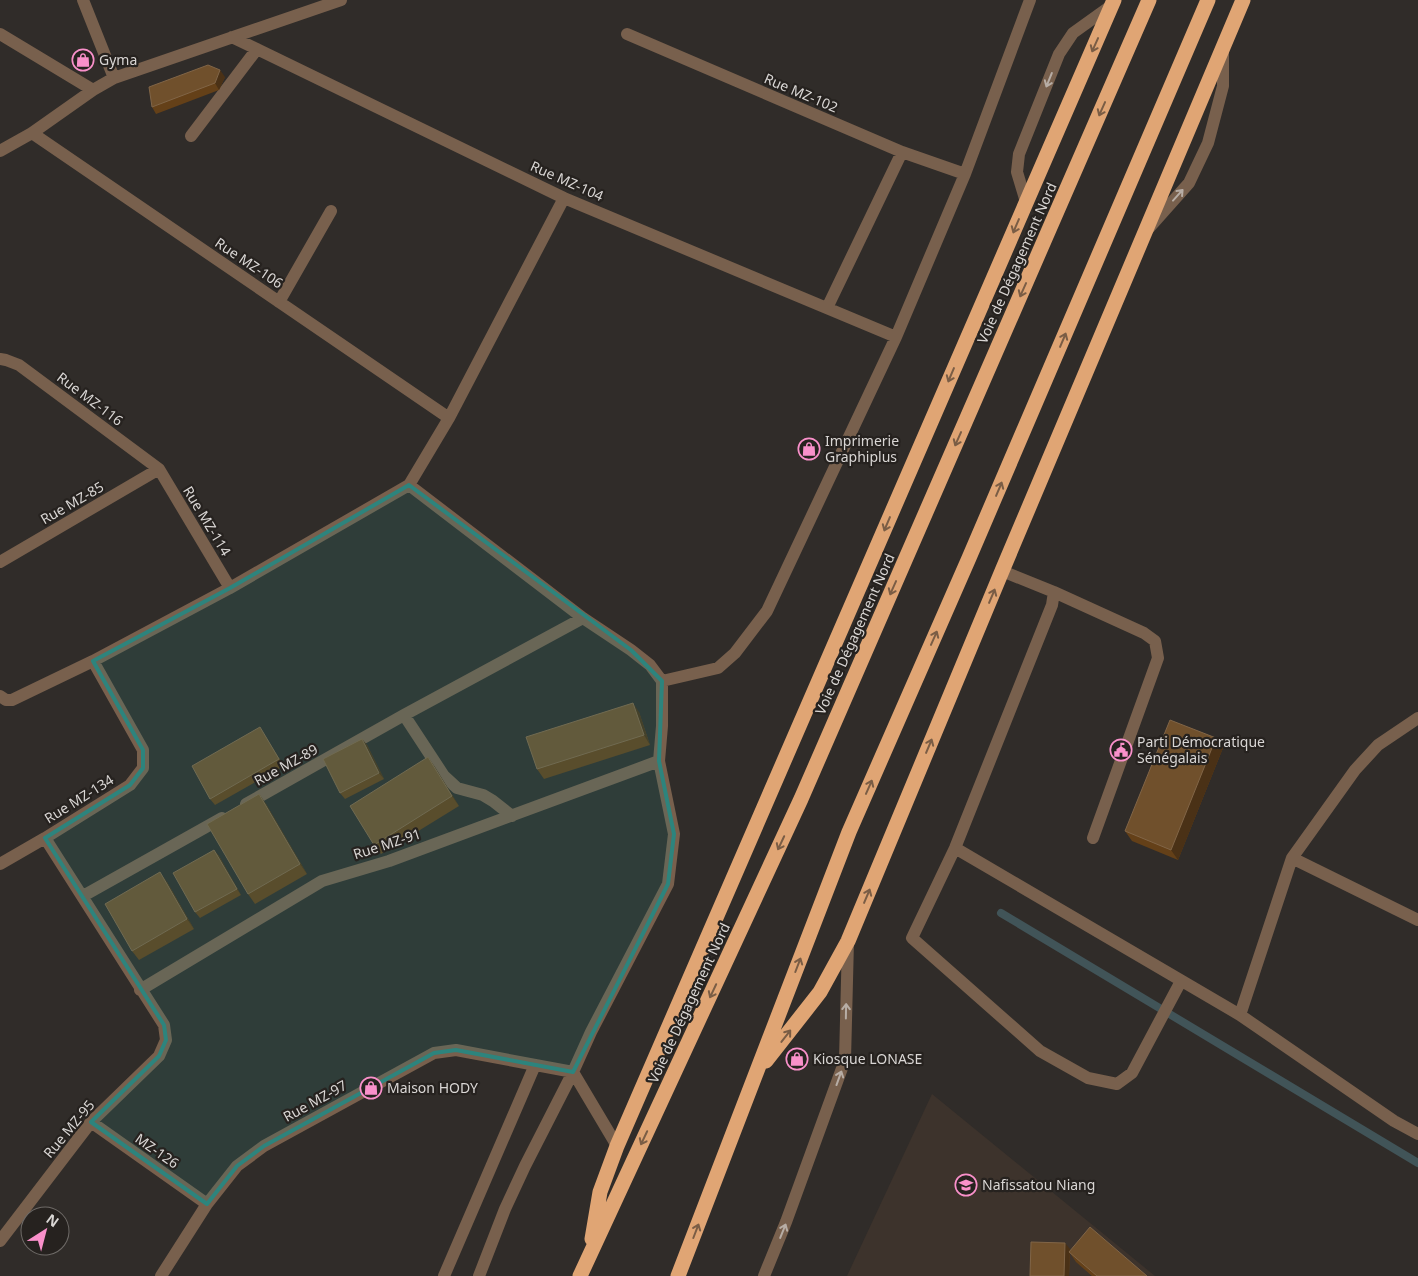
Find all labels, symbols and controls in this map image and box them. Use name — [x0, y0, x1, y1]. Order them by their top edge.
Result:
one-way arrow — [1089, 37, 1099, 52]
shop icon: Gyma — [71, 48, 95, 72]
place label: Gyma — [99, 50, 137, 69]
street label: Rue MZ-102 — [762, 69, 841, 117]
one-way arrow — [1044, 72, 1053, 87]
one-way arrow — [1096, 101, 1106, 116]
street label: Rue MZ-104 — [528, 156, 607, 205]
street label: Voie de Dégagement Nord — [972, 179, 1061, 346]
one-way arrow — [1172, 189, 1184, 202]
one-way arrow — [1010, 218, 1020, 233]
street label: Rue MZ-106 — [212, 233, 287, 292]
one-way arrow — [1017, 282, 1027, 297]
one-way arrow — [1059, 333, 1068, 348]
one-way arrow — [946, 367, 956, 382]
street label: Rue MZ-116 — [53, 368, 127, 430]
place label: Imprimerie Graphiplus — [825, 431, 899, 466]
one-way arrow — [953, 431, 963, 446]
shop icon: Imprimerie Graphiplus — [797, 437, 821, 461]
street label: Rue MZ-85 — [37, 477, 107, 528]
street label: Rue MZ-114 — [179, 482, 236, 559]
one-way arrow — [995, 482, 1005, 497]
one-way arrow — [881, 516, 891, 531]
street label: Voie de Dégagement Nord — [810, 550, 899, 717]
one-way arrow — [888, 580, 898, 595]
one-way arrow — [987, 589, 997, 604]
one-way arrow — [930, 631, 940, 646]
place label: Parti Démocratique Sénégalais — [1137, 732, 1265, 767]
public building icon: Parti Démocratique Sénégalais — [1109, 738, 1133, 762]
street label: Rue MZ-89 — [250, 739, 321, 790]
one-way arrow — [925, 739, 934, 754]
street label: Rue MZ-134 — [41, 770, 117, 827]
one-way arrow — [864, 780, 874, 795]
street label: Rue MZ-91 — [351, 824, 423, 863]
one-way arrow — [776, 835, 785, 850]
one-way arrow — [862, 889, 872, 904]
street label: Voie de Dégagement Nord — [643, 920, 734, 1086]
one-way arrow — [794, 957, 803, 973]
one-way arrow — [707, 983, 717, 998]
one-way arrow — [842, 1003, 851, 1019]
one-way arrow — [780, 1030, 791, 1043]
shop icon: Kiosque LONASE — [785, 1047, 809, 1071]
place label: Kiosque LONASE — [813, 1049, 922, 1068]
one-way arrow — [834, 1070, 844, 1086]
street label: Rue MZ-97 — [279, 1075, 350, 1126]
shop icon: Maison HODY — [359, 1076, 383, 1100]
place label: Maison HODY — [387, 1078, 478, 1097]
street label: Rue MZ-95 — [39, 1096, 98, 1162]
street label: MZ-126 — [132, 1129, 183, 1172]
one-way arrow — [639, 1130, 649, 1145]
school or university icon: Nafissatou Niang — [954, 1173, 978, 1197]
place label: Nafissatou Niang — [982, 1175, 1095, 1194]
north arrow — [20, 1206, 70, 1256]
text: N — [43, 1209, 63, 1231]
one-way arrow — [692, 1223, 701, 1238]
one-way arrow — [778, 1224, 788, 1239]

